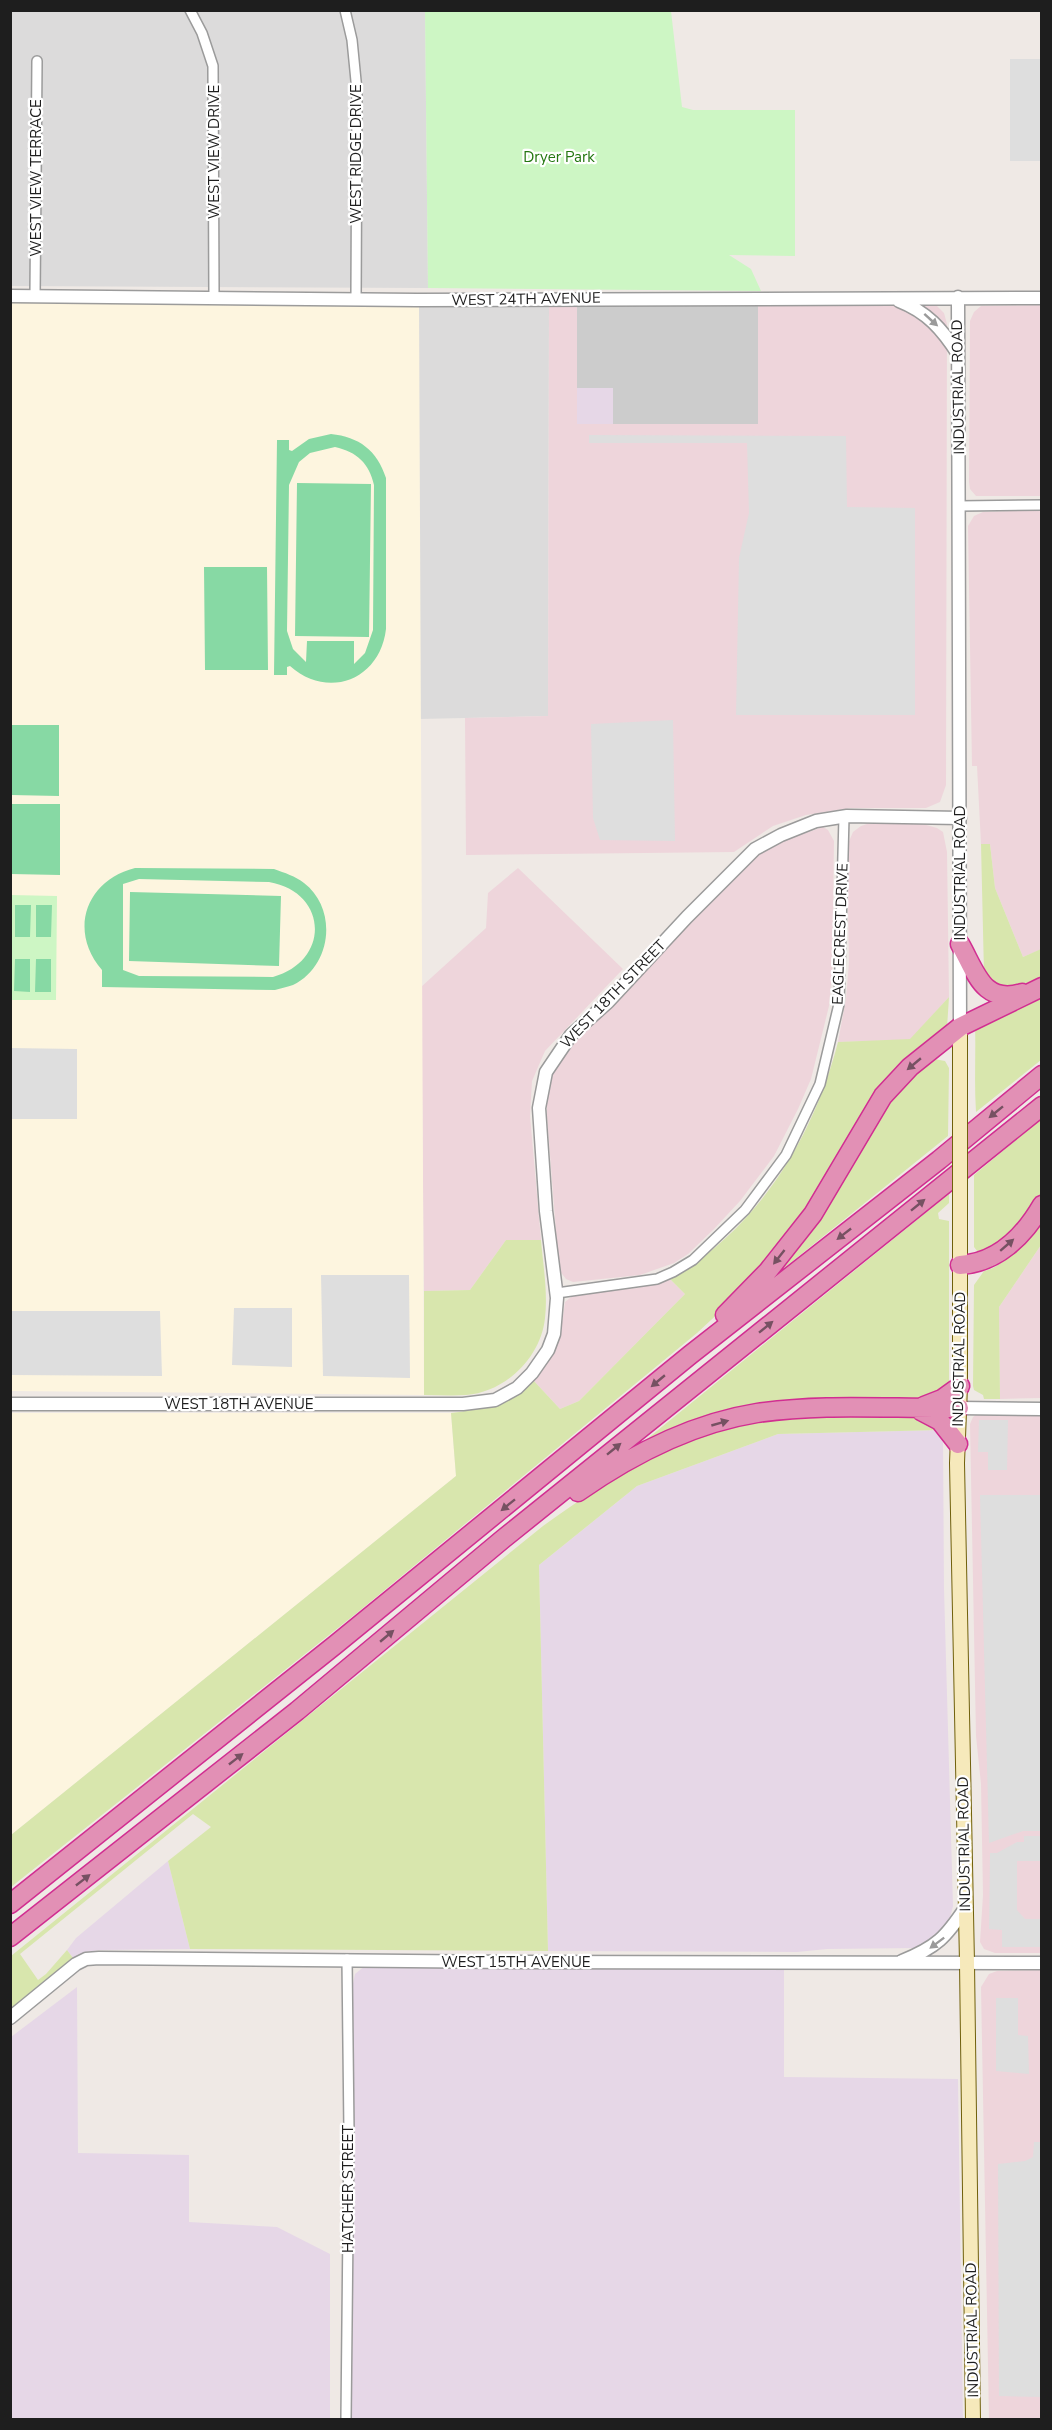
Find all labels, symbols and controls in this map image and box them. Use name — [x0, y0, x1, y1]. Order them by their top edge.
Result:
street label: WEST RIDGE DRIVE — [346, 84, 366, 224]
street label: WEST VIEW DRIVE — [204, 85, 224, 219]
street label: WEST VIEW TERRACE — [26, 99, 46, 257]
park label: Dryer Park — [523, 147, 595, 167]
street label: WEST 24TH AVENUE — [451, 288, 601, 310]
one-way arrow — [923, 313, 938, 326]
street label: INDUSTRIAL ROAD — [947, 319, 969, 455]
street label: INDUSTRIAL ROAD — [950, 805, 970, 941]
street label: EAGLECREST DRIVE — [828, 863, 852, 1005]
street label: WEST 18TH STREET — [556, 935, 670, 1053]
one-way arrow — [906, 1057, 922, 1070]
one-way arrow — [988, 1106, 1004, 1119]
one-way arrow — [910, 1198, 926, 1211]
one-way arrow — [836, 1228, 852, 1241]
one-way arrow — [1000, 1238, 1015, 1252]
one-way arrow — [773, 1249, 786, 1265]
street label: INDUSTRIAL ROAD — [948, 1291, 970, 1427]
one-way arrow — [758, 1321, 773, 1333]
one-way arrow — [651, 1374, 666, 1387]
street label: WEST 18TH AVENUE — [164, 1394, 314, 1414]
one-way arrow — [712, 1418, 730, 1427]
one-way arrow — [606, 1443, 621, 1456]
one-way arrow — [500, 1499, 515, 1511]
one-way arrow — [379, 1630, 394, 1643]
one-way arrow — [229, 1754, 244, 1766]
street label: INDUSTRIAL ROAD — [953, 1776, 975, 1912]
one-way arrow — [76, 1875, 91, 1887]
one-way arrow — [929, 1937, 945, 1949]
street label: WEST 15TH AVENUE — [441, 1952, 591, 1972]
street label: HATCHER STREET — [338, 2125, 358, 2253]
street label: INDUSTRIAL ROAD — [961, 2262, 983, 2398]

